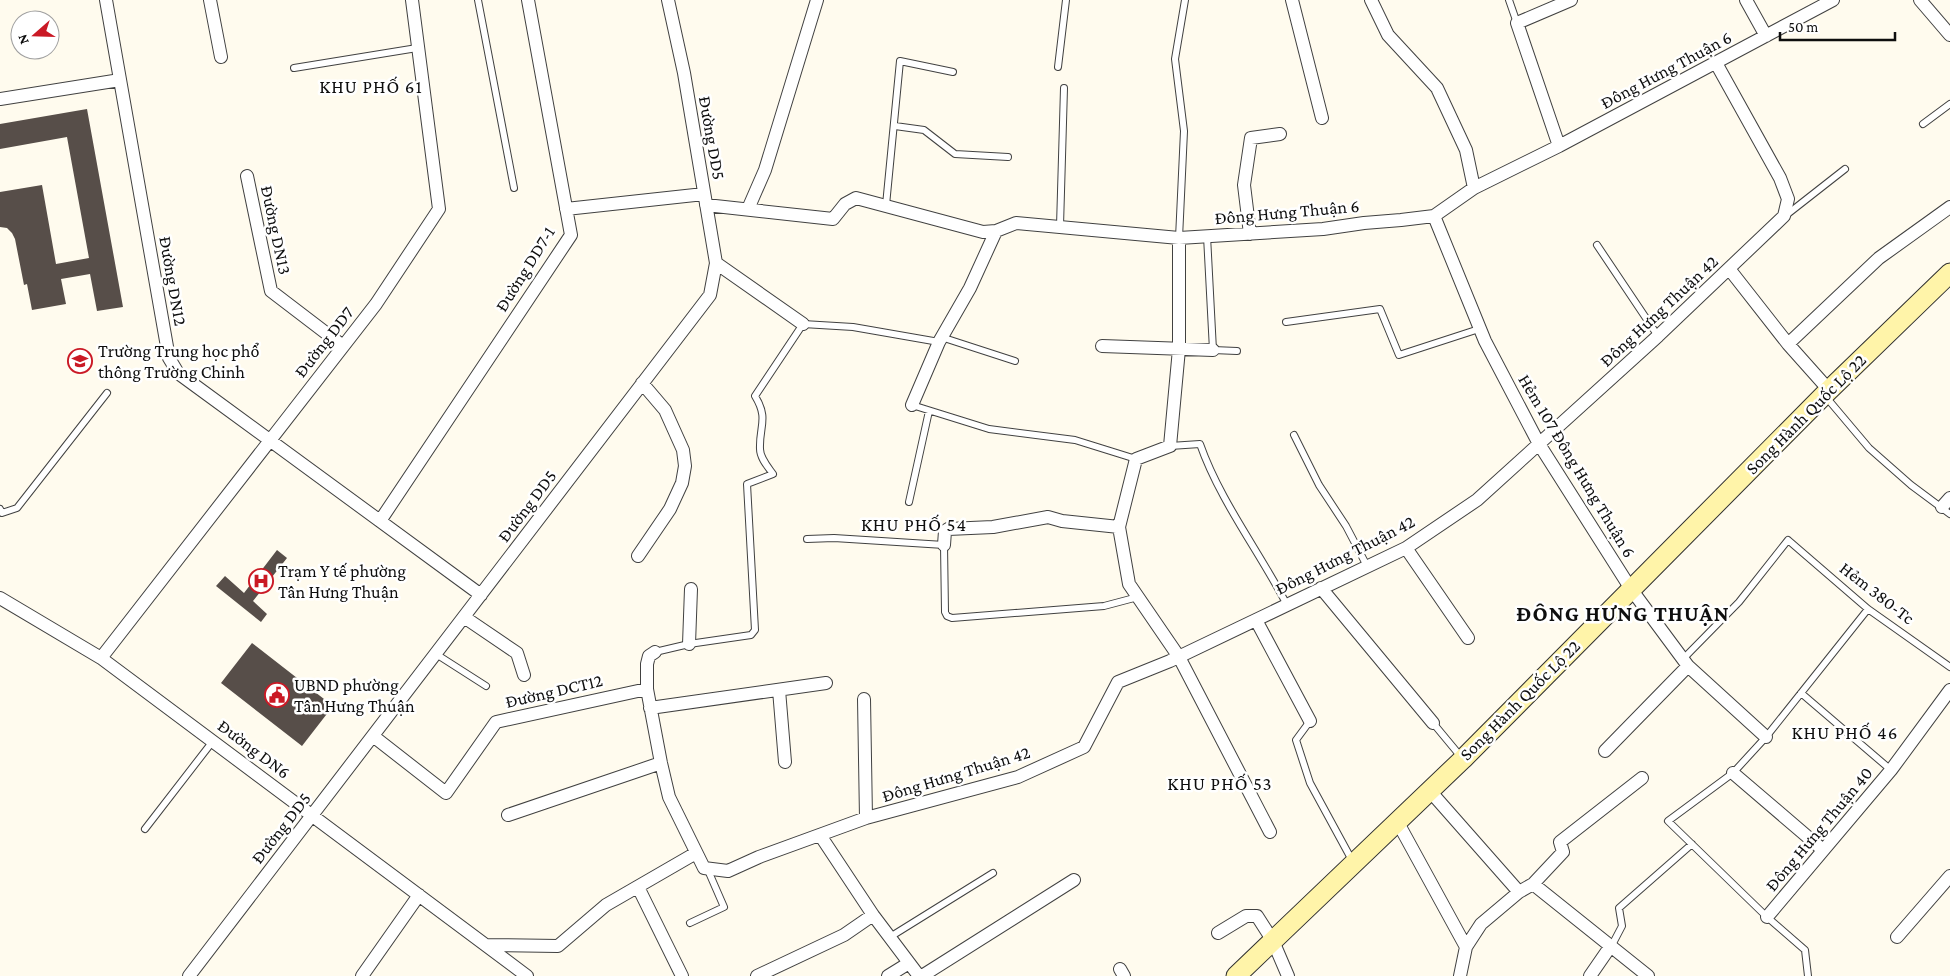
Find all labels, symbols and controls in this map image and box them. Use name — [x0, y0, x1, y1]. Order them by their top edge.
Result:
north arrow — [10, 10, 60, 60]
scale bar — [1780, 10, 1895, 42]
text: 50 m — [1788, 19, 1818, 35]
street label: Đông Hưng Thuận 6 — [1597, 27, 1735, 113]
text: N — [13, 32, 32, 47]
district label: KHU PHỐ 61 — [319, 76, 423, 97]
street label: Đường DD5 — [695, 95, 729, 181]
street label: Đường DN13 — [257, 184, 295, 276]
street label: Đông Hưng Thuận 6 — [1214, 196, 1360, 228]
street label: Đường DD7-1 — [491, 223, 559, 315]
street label: Đường DN12 — [155, 235, 191, 327]
street label: Đông Hưng Thuận 42 — [1596, 251, 1722, 371]
street label: Đường DD7 — [290, 303, 358, 381]
place label: Trường Trung học phổ thông Trường Chinh — [98, 341, 259, 382]
school or university icon: Trường Trung học phổ thông Trường Chinh — [67, 348, 93, 374]
street label: Song Hành Quốc Lộ 22 — [1742, 350, 1870, 478]
street label: Hẻm 107 Đông Hưng Thuận 6 — [1514, 371, 1640, 561]
street label: Đường DD5 — [494, 466, 560, 546]
street label: Đông Hưng Thuận 42 — [1272, 511, 1418, 599]
district label: KHU PHỐ 54 — [861, 514, 967, 535]
street label: Hẻm 380-Tc — [1836, 558, 1919, 629]
place label: Trạm Y tế phường Tân Hưng Thuận — [278, 561, 406, 602]
hospital icon: Trạm Y tế phường Tân Hưng Thuận — [248, 568, 274, 594]
district label: ĐÔNG HƯNG THUẬN — [1516, 601, 1730, 626]
street label: Song Hành Quốc Lộ 22 — [1456, 636, 1584, 764]
street label: Đường DCT12 — [503, 670, 605, 712]
place label: UBND phường Tân Hưng Thuận — [294, 675, 415, 716]
public building icon: UBND phường Tân Hưng Thuận — [264, 682, 290, 708]
street label: Đường DN6 — [214, 715, 294, 783]
district label: KHU PHỐ 46 — [1792, 722, 1898, 743]
street label: Đông Hưng Thuận 42 — [880, 742, 1032, 806]
street label: Đông Hưng Thuận 40 — [1761, 763, 1877, 895]
district label: KHU PHỐ 53 — [1167, 773, 1273, 794]
street label: Đường DD5 — [247, 788, 315, 868]

